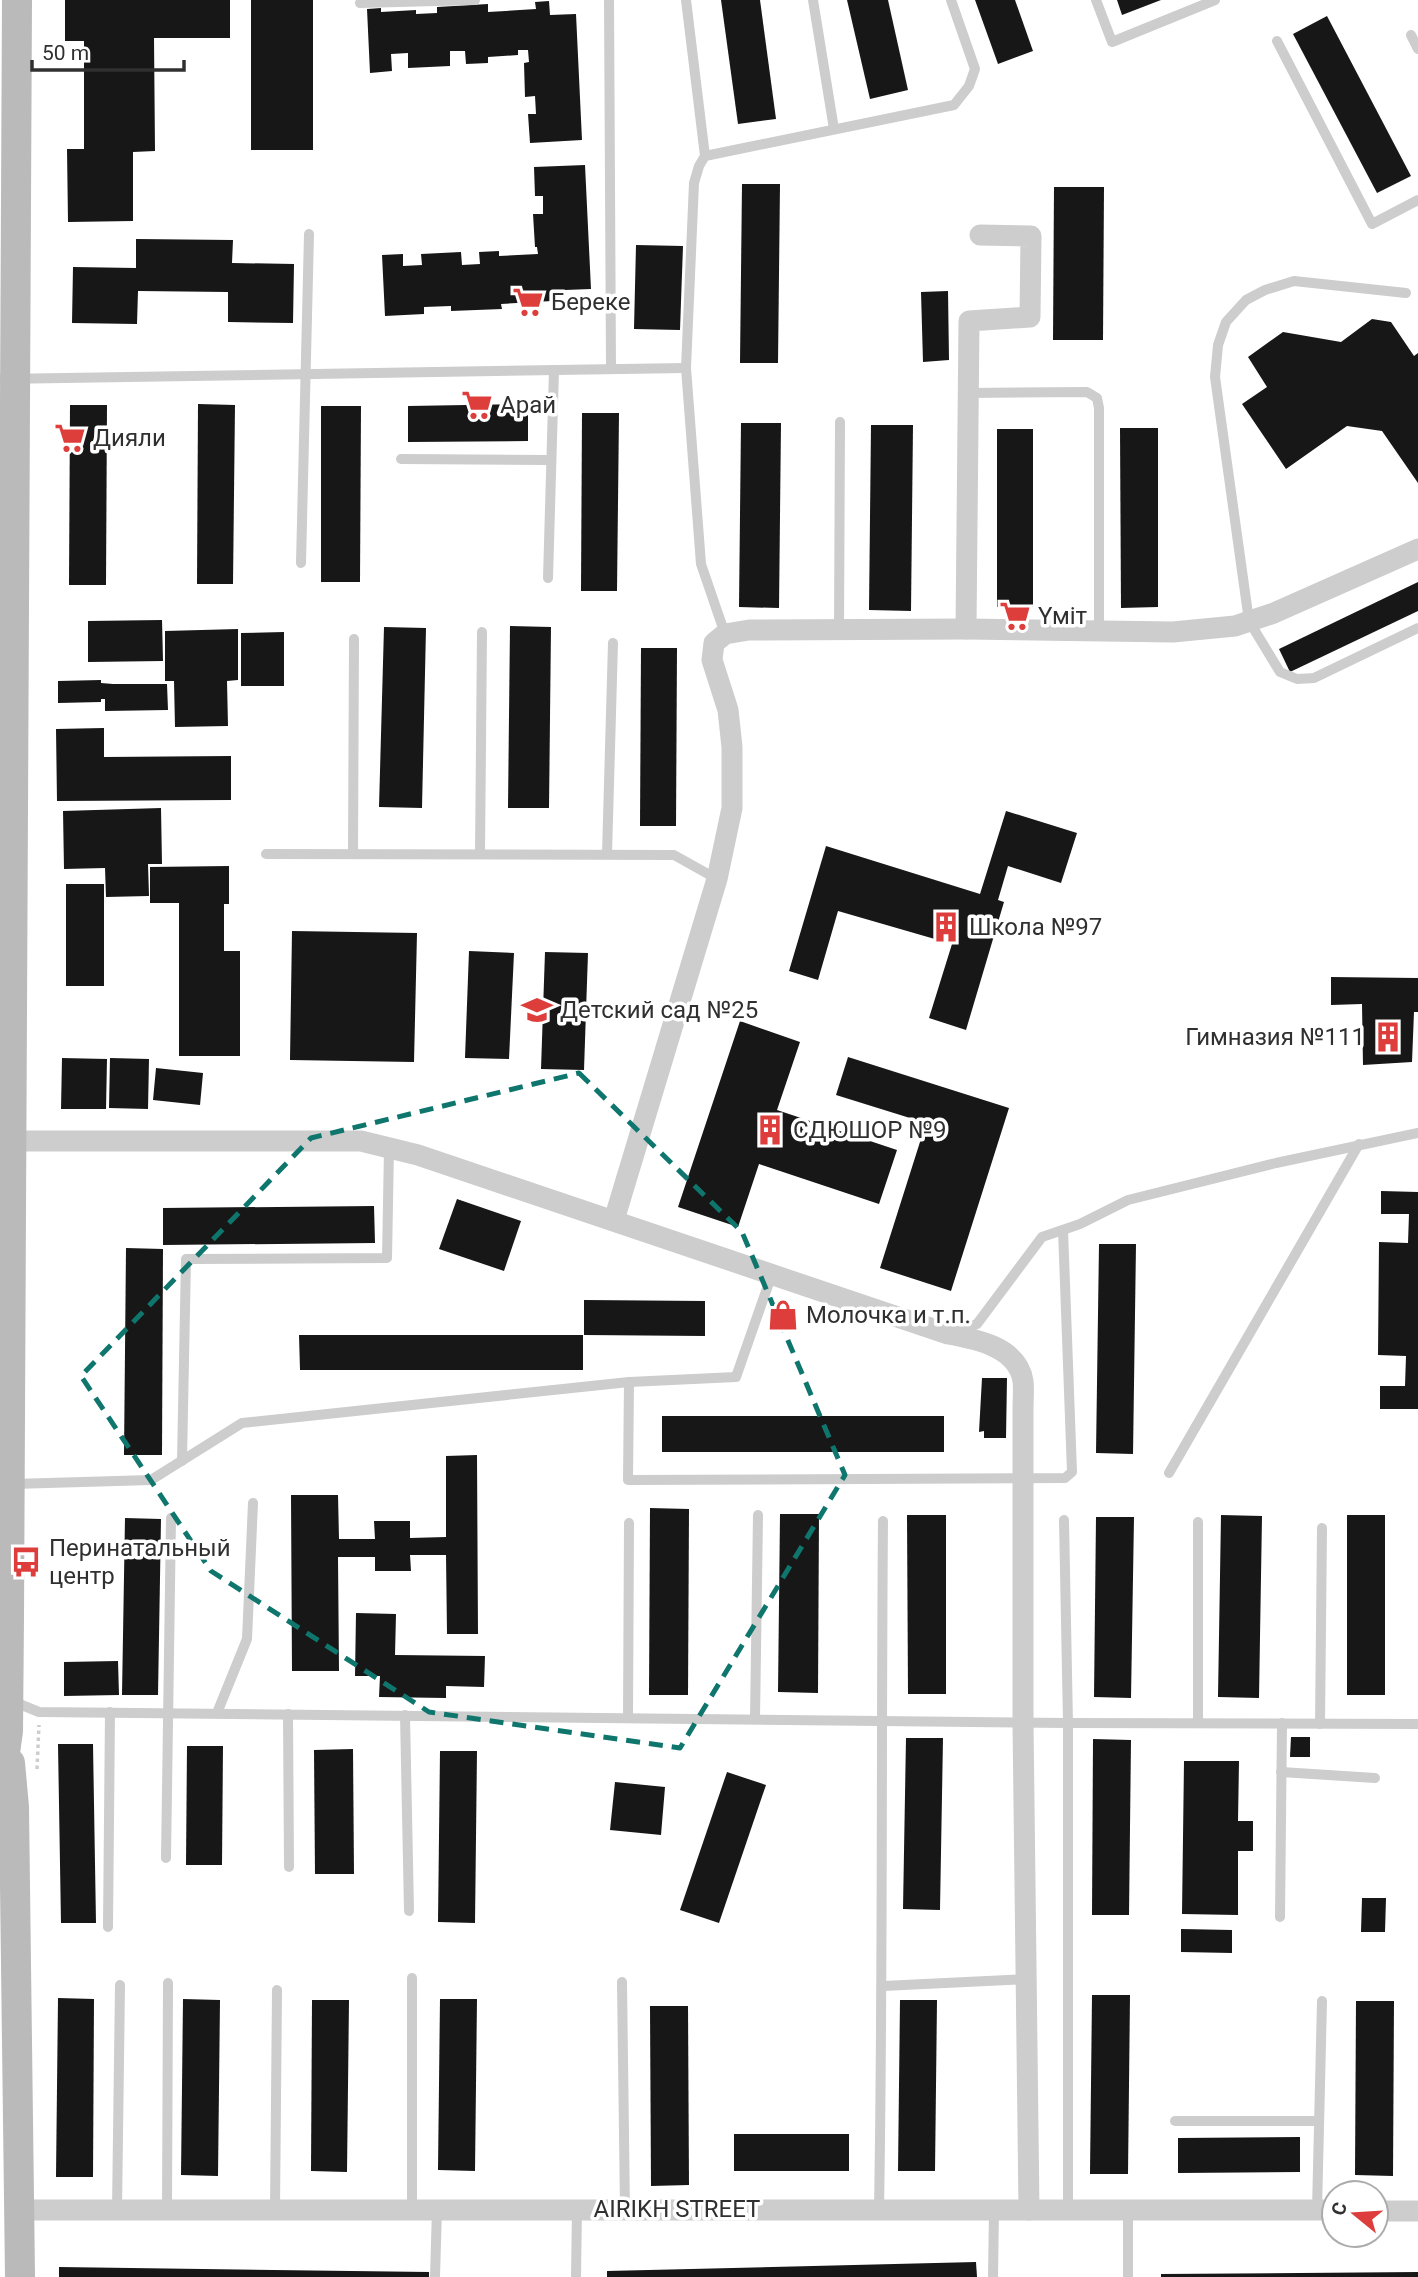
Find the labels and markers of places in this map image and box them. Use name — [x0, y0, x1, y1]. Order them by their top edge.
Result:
supermarket icon: Береке — [511, 285, 545, 319]
place label: Береке — [551, 288, 631, 316]
supermarket icon: Арай — [460, 388, 494, 422]
place label: Арай — [500, 391, 556, 419]
supermarket icon: Дияли — [53, 421, 87, 455]
place label: Дияли — [93, 424, 166, 452]
supermarket icon: Үміт — [998, 599, 1032, 633]
place label: Үміт — [1038, 602, 1088, 630]
building icon: Школа №97 — [929, 910, 963, 944]
place label: Школа №97 — [969, 913, 1102, 941]
school or university icon: Детский сад №25 — [520, 993, 554, 1027]
place label: Детский сад №25 — [560, 996, 758, 1024]
building icon: Гимназия №111 — [1371, 1020, 1405, 1054]
place label: Гимназия №111 — [1185, 1023, 1365, 1051]
building icon: СДЮШОР №9 — [753, 1113, 787, 1147]
place label: СДЮШОР №9 — [793, 1116, 946, 1144]
shop icon: Молочка и т.п. — [766, 1298, 800, 1332]
place label: Молочка и т.п. — [806, 1301, 971, 1329]
place label: Перинатальный центр — [49, 1534, 231, 1590]
bus stop icon: Перинатальный центр — [9, 1545, 43, 1579]

